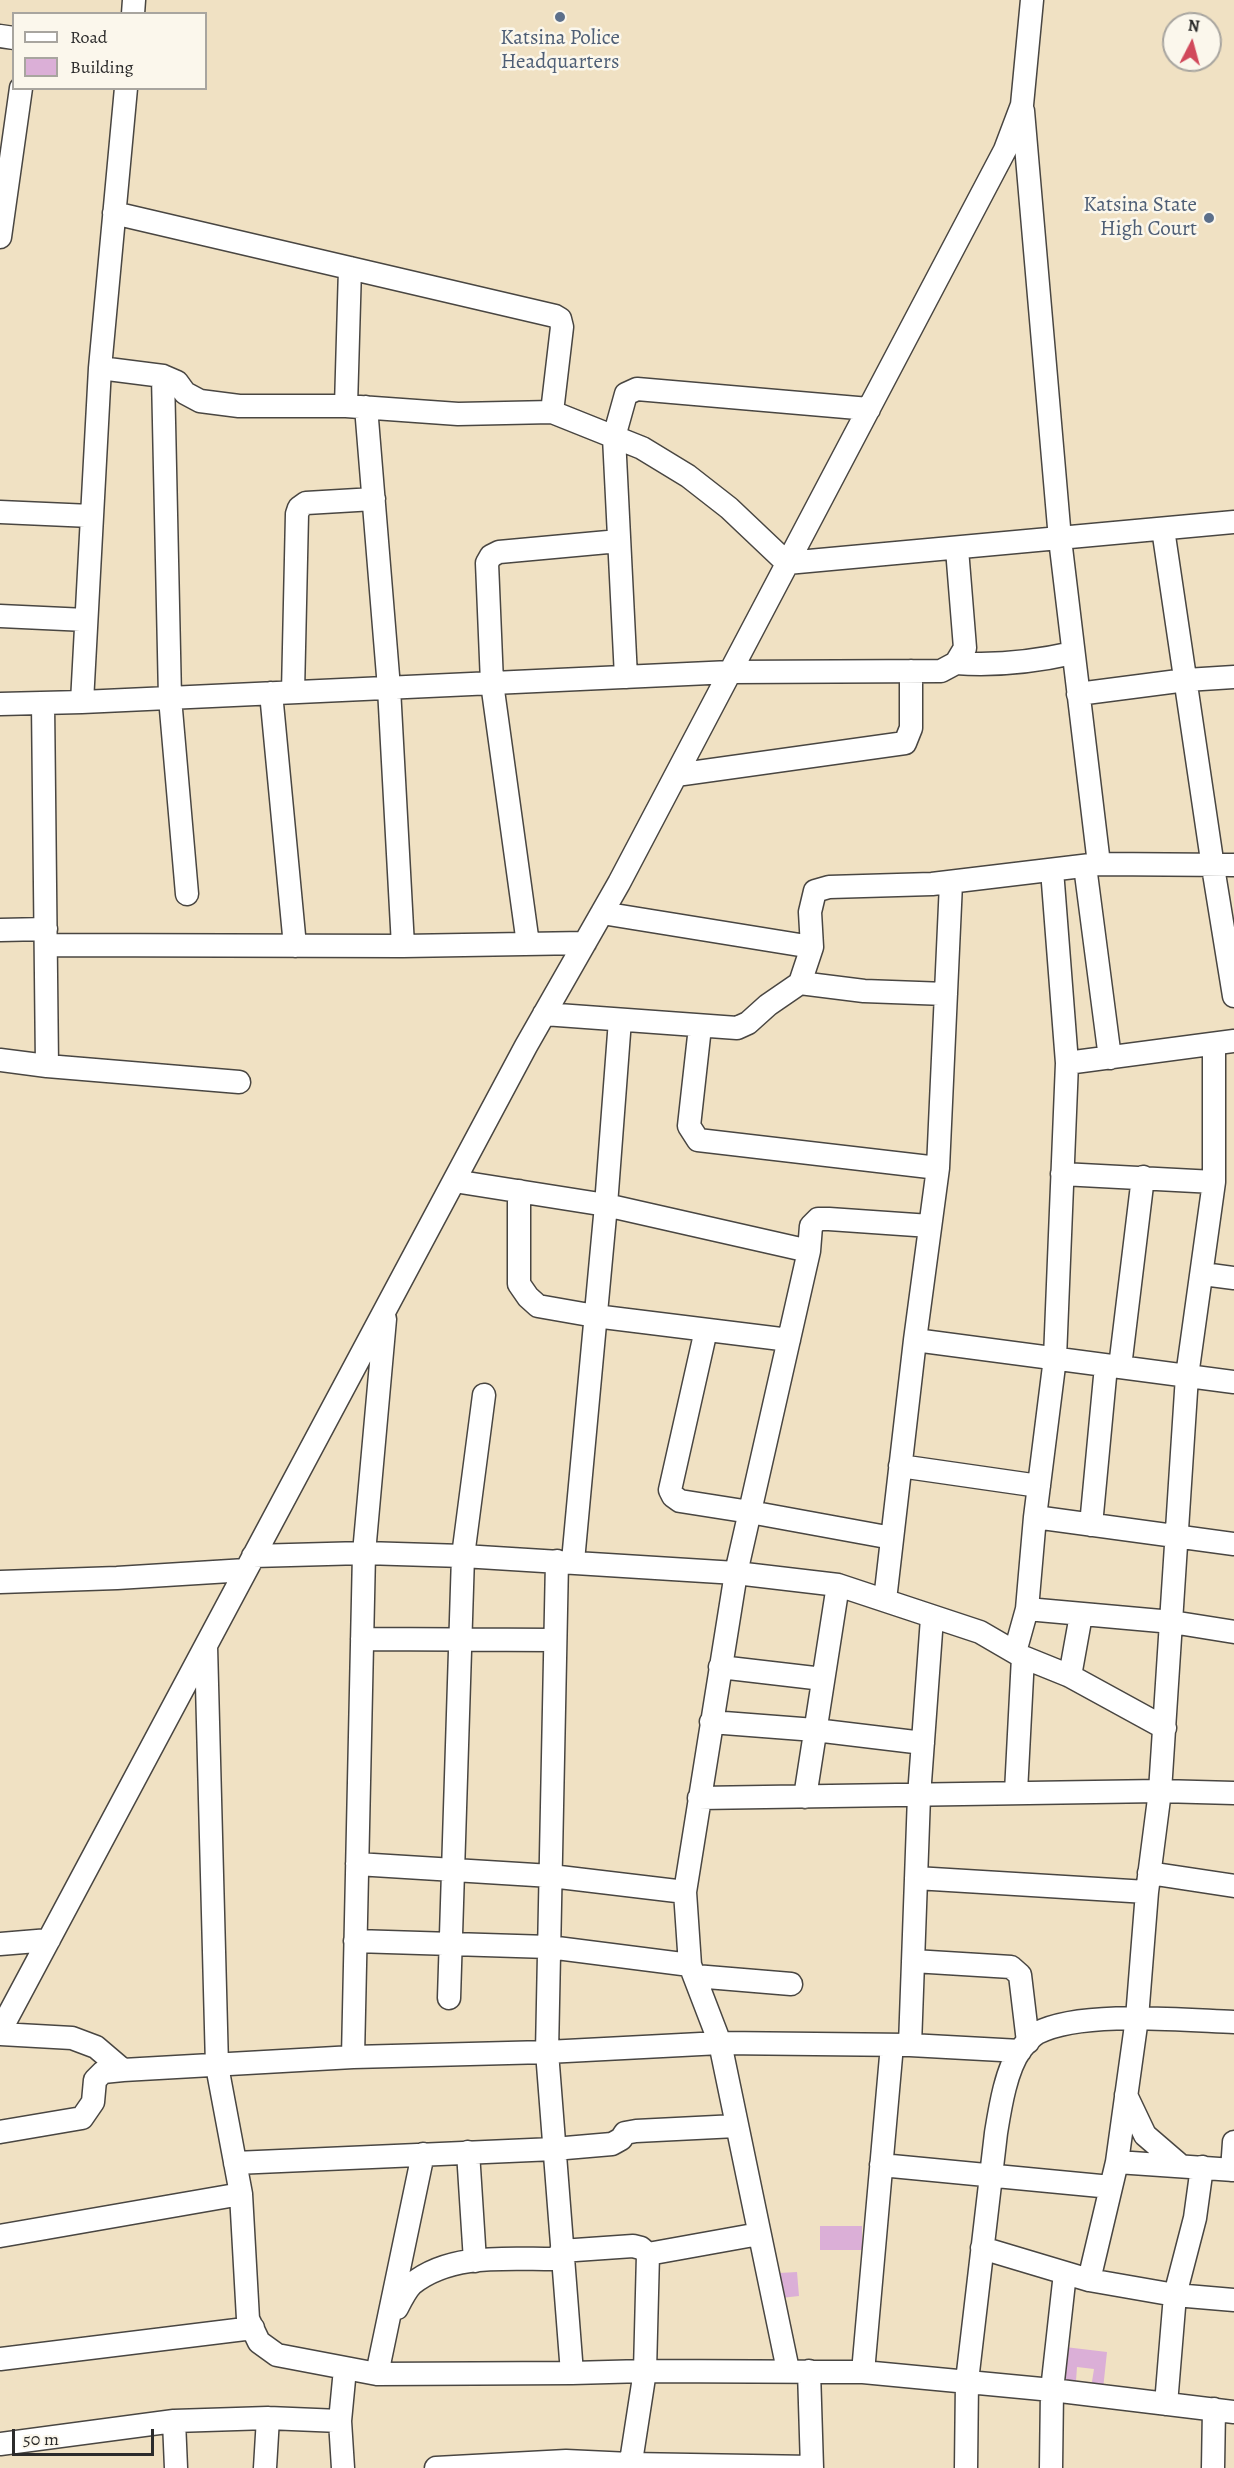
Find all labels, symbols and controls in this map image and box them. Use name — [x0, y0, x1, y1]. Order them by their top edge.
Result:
marker: Katsina Police Headquarters — [553, 10, 567, 24]
legend — [12, 12, 207, 90]
north arrow — [1162, 12, 1222, 72]
text: N — [1187, 15, 1201, 38]
text: Road — [70, 25, 107, 49]
place label: Katsina Police Headquarters — [500, 26, 620, 76]
text: Building — [70, 55, 134, 79]
place label: Katsina State High Court — [1083, 193, 1197, 243]
marker: Katsina State High Court — [1202, 211, 1216, 225]
scale bar — [15, 2417, 158, 2455]
text: 50 m — [23, 2427, 59, 2451]

